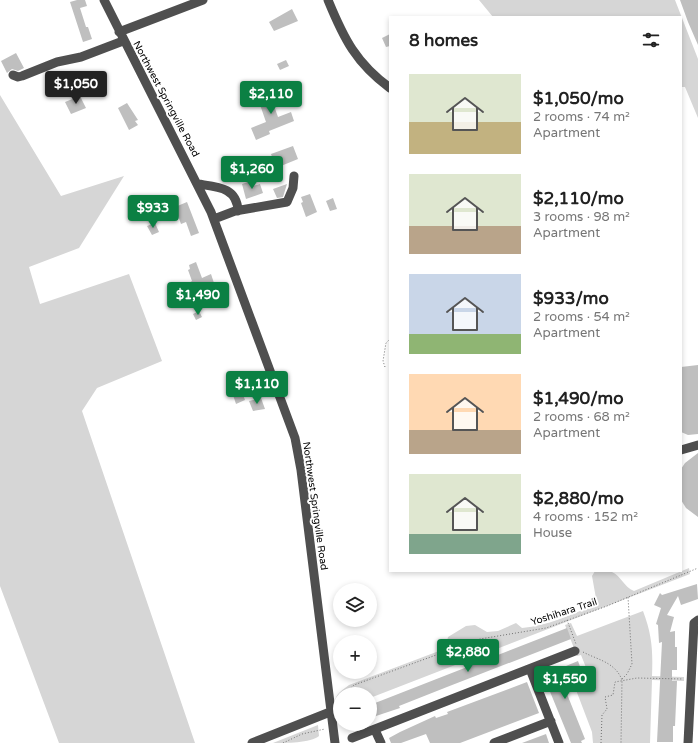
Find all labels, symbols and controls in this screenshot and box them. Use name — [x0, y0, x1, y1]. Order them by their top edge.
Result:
icon: filters — [640, 29, 662, 51]
text: 8 homes — [409, 30, 478, 51]
street label: Northwest Springville Road — [130, 39, 202, 159]
pin: $1,050 — [43, 71, 109, 105]
text: $1,050 — [54, 76, 98, 92]
pin: $2,110 — [238, 81, 304, 115]
text: $2,110 — [249, 86, 293, 102]
text: $1,050/mo — [533, 88, 624, 109]
icon: home — [441, 90, 489, 138]
text: 2 rooms · 74 m² — [533, 109, 630, 125]
text: Apartment — [533, 125, 600, 141]
pin: $1,260 — [219, 156, 285, 190]
text: $1,260 — [230, 161, 274, 177]
text: $2,110/mo — [533, 188, 624, 209]
icon: home — [441, 190, 489, 238]
pin: $933 — [129, 195, 177, 229]
text: $933 — [137, 200, 169, 216]
text: 3 rooms · 98 m² — [533, 209, 630, 225]
text: Apartment — [533, 225, 600, 241]
pin: $1,490 — [165, 282, 231, 316]
text: $1,490 — [176, 287, 220, 303]
text: $933/mo — [533, 288, 609, 309]
icon: home — [441, 290, 489, 338]
text: 2 rooms · 54 m² — [533, 309, 630, 325]
text: Apartment — [533, 325, 600, 341]
pin: $1,110 — [224, 371, 290, 405]
text: $1,110 — [235, 376, 279, 392]
text: $1,490/mo — [533, 388, 623, 409]
icon: home — [441, 390, 489, 438]
text: 2 rooms · 68 m² — [533, 409, 630, 425]
text: Apartment — [533, 425, 600, 441]
street label: Northwest Springville Road — [300, 441, 330, 571]
text: $2,880/mo — [533, 488, 624, 509]
icon: home — [441, 490, 489, 538]
text: 4 rooms · 152 m² — [533, 509, 638, 525]
text: House — [533, 525, 572, 541]
map controls — [333, 583, 377, 731]
button: layers — [333, 583, 377, 627]
street label: Yoshihara Trail — [529, 596, 599, 628]
button: + — [333, 635, 377, 679]
pin: $2,880 — [435, 639, 501, 673]
text: $2,880 — [446, 644, 490, 660]
pin: $1,550 — [532, 666, 598, 700]
text: $1,550 — [543, 671, 587, 687]
button: − — [333, 687, 377, 731]

